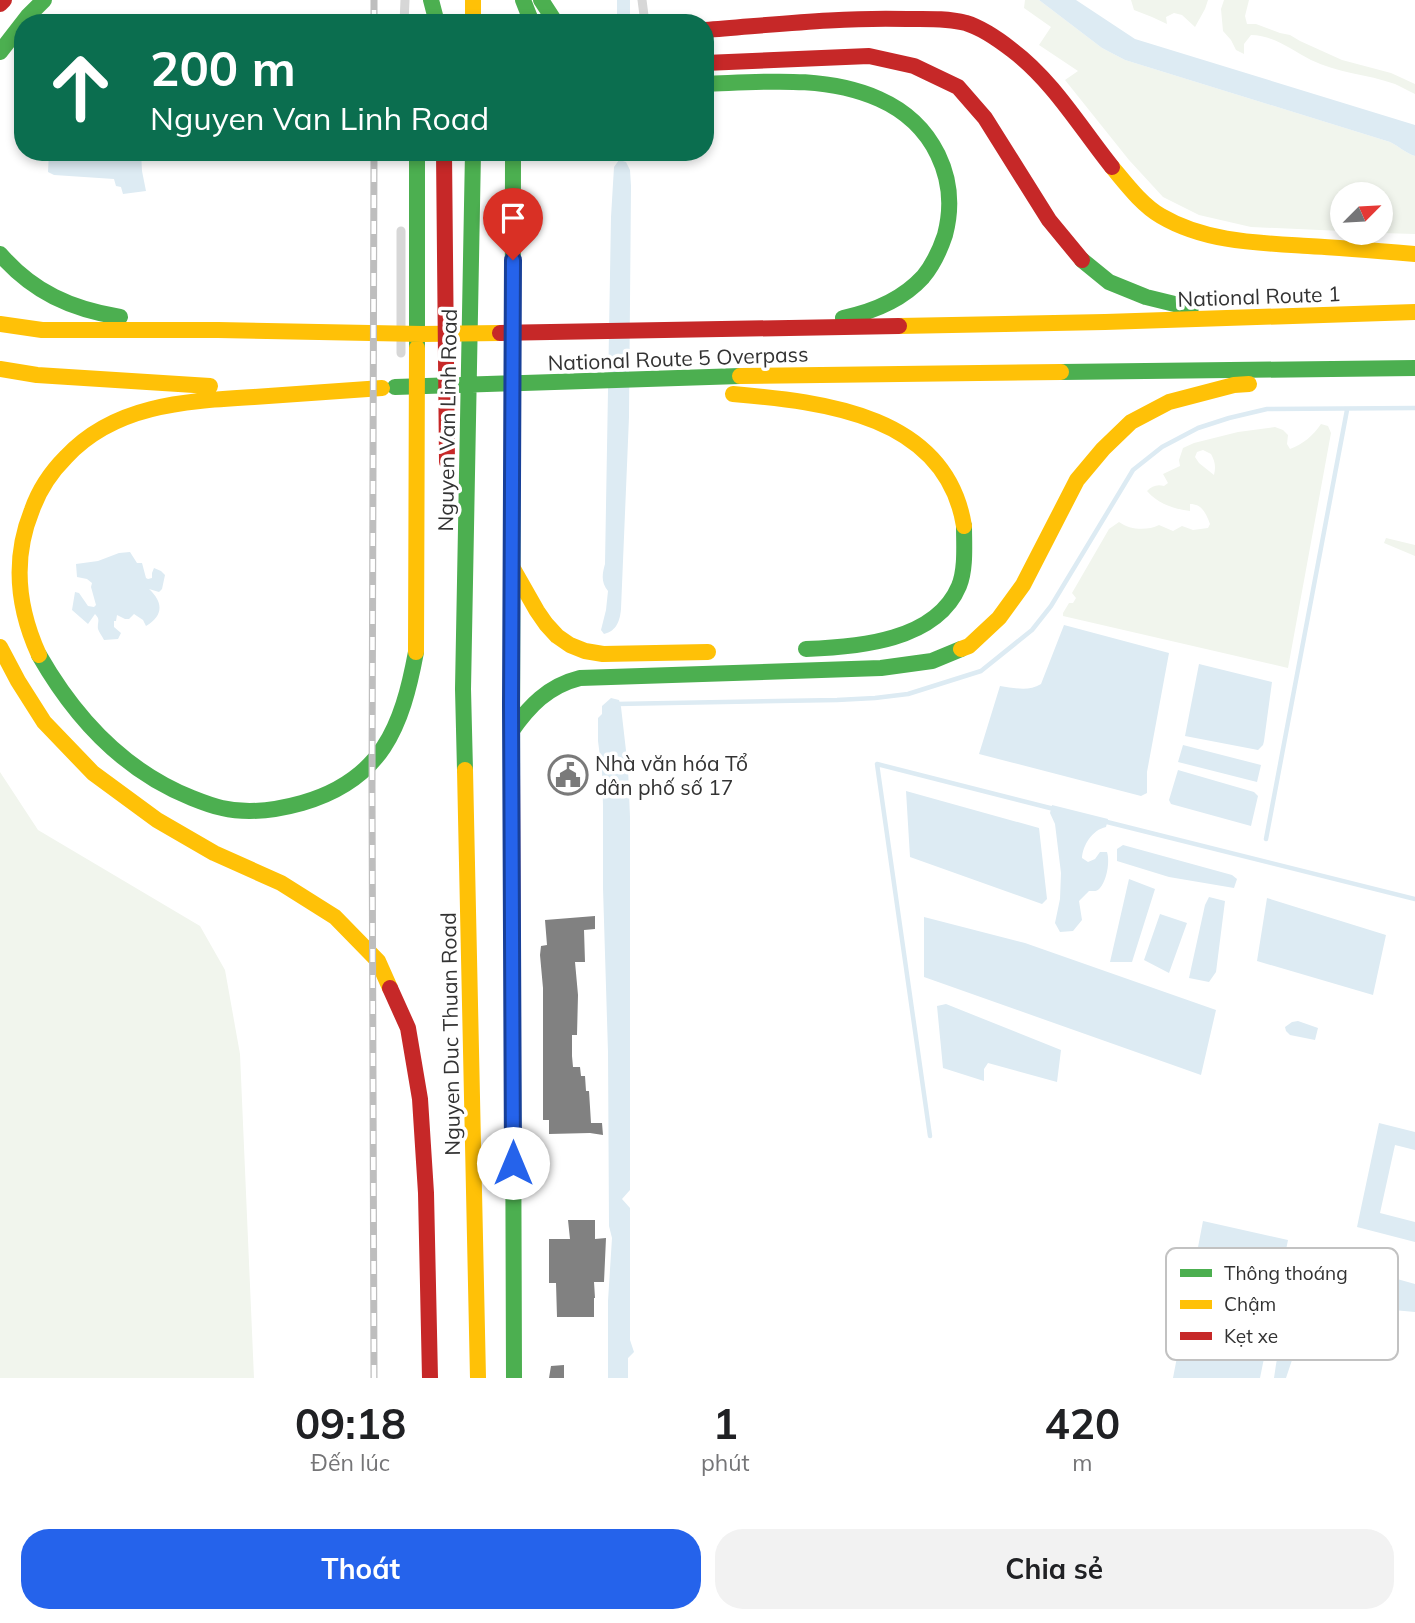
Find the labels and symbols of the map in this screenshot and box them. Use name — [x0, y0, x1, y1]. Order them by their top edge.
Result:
north arrow — [1330, 182, 1393, 245]
pin — [483, 188, 543, 260]
street label: National Route 1 — [1177, 280, 1341, 312]
street label: Nguyen Van Linh Road — [432, 309, 462, 531]
street label: National Route 5 Overpass — [547, 340, 809, 376]
place label: Nhà văn hóa Tổ dân phố số 17 — [595, 750, 748, 800]
public building icon: Nhà văn hóa Tổ dân phố số 17 — [547, 754, 589, 796]
street label: Nguyen Duc Thuan Road — [435, 912, 465, 1156]
position arrow — [476, 1126, 550, 1200]
legend — [1166, 1248, 1398, 1360]
text: Thông thoáng — [1224, 1261, 1348, 1285]
text: Chậm — [1224, 1292, 1276, 1316]
text: Kẹt xe — [1224, 1324, 1278, 1348]

